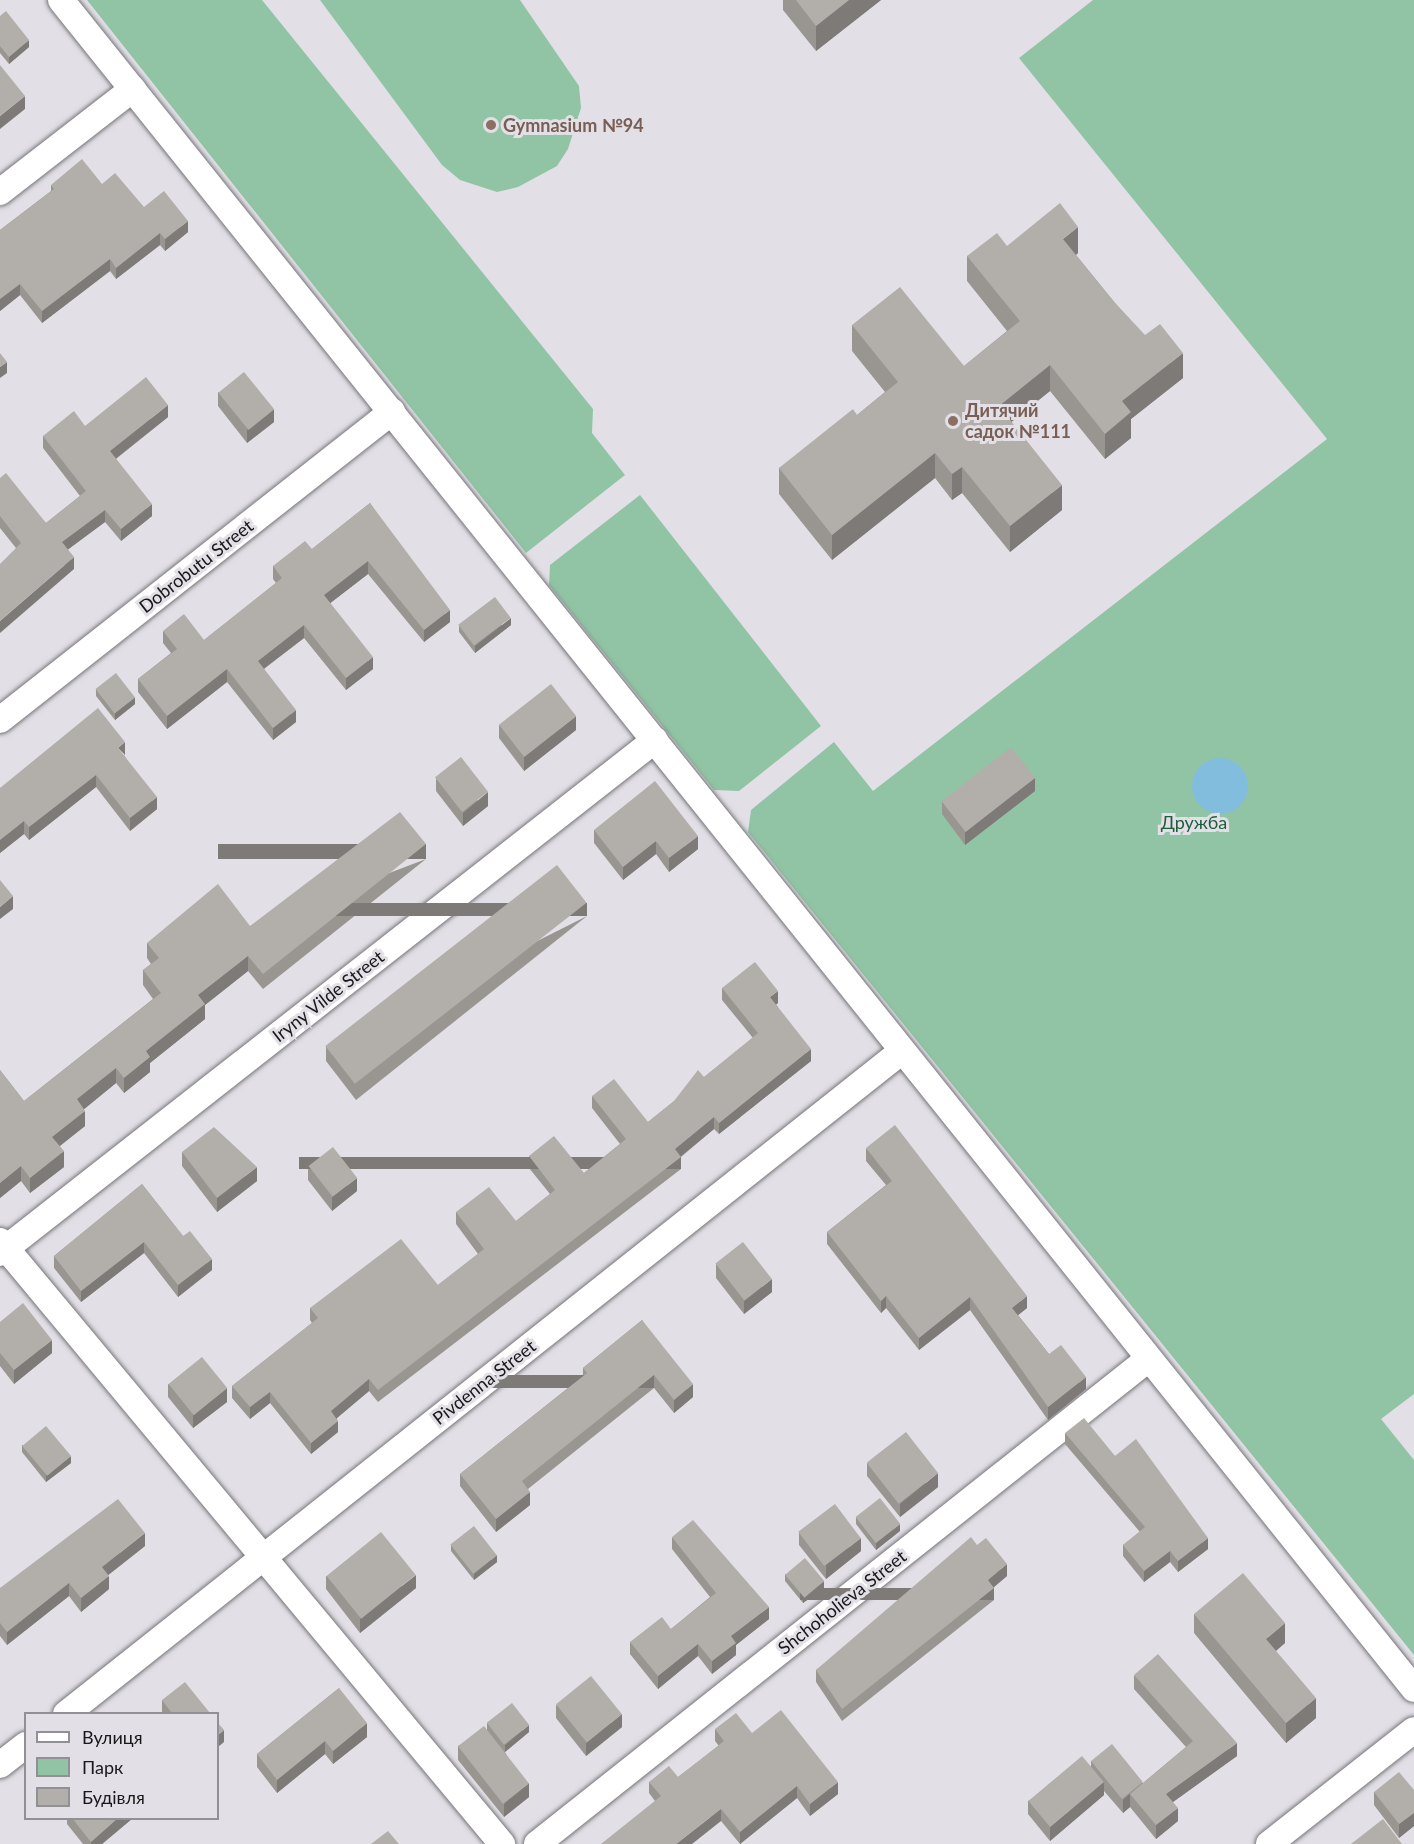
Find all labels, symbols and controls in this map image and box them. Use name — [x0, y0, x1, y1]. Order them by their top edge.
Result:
place label: Gymnasium №94 — [503, 114, 644, 136]
marker: Gymnasium №94 — [484, 118, 498, 132]
place label: Дитячий садок №111 — [965, 400, 1071, 442]
marker: Дитячий садок №111 — [946, 414, 960, 428]
street label: Dobrobutu Street — [135, 515, 257, 617]
park label: Дружба — [1161, 811, 1227, 833]
street label: Iryny Vilde Street — [267, 945, 389, 1047]
street label: Pivdenna Street — [428, 1335, 540, 1429]
street label: Shchoholieva Street — [774, 1545, 910, 1659]
legend — [24, 1712, 219, 1820]
text: Вулиця — [82, 1726, 143, 1748]
text: Парк — [82, 1756, 123, 1778]
text: Будівля — [82, 1786, 145, 1808]

